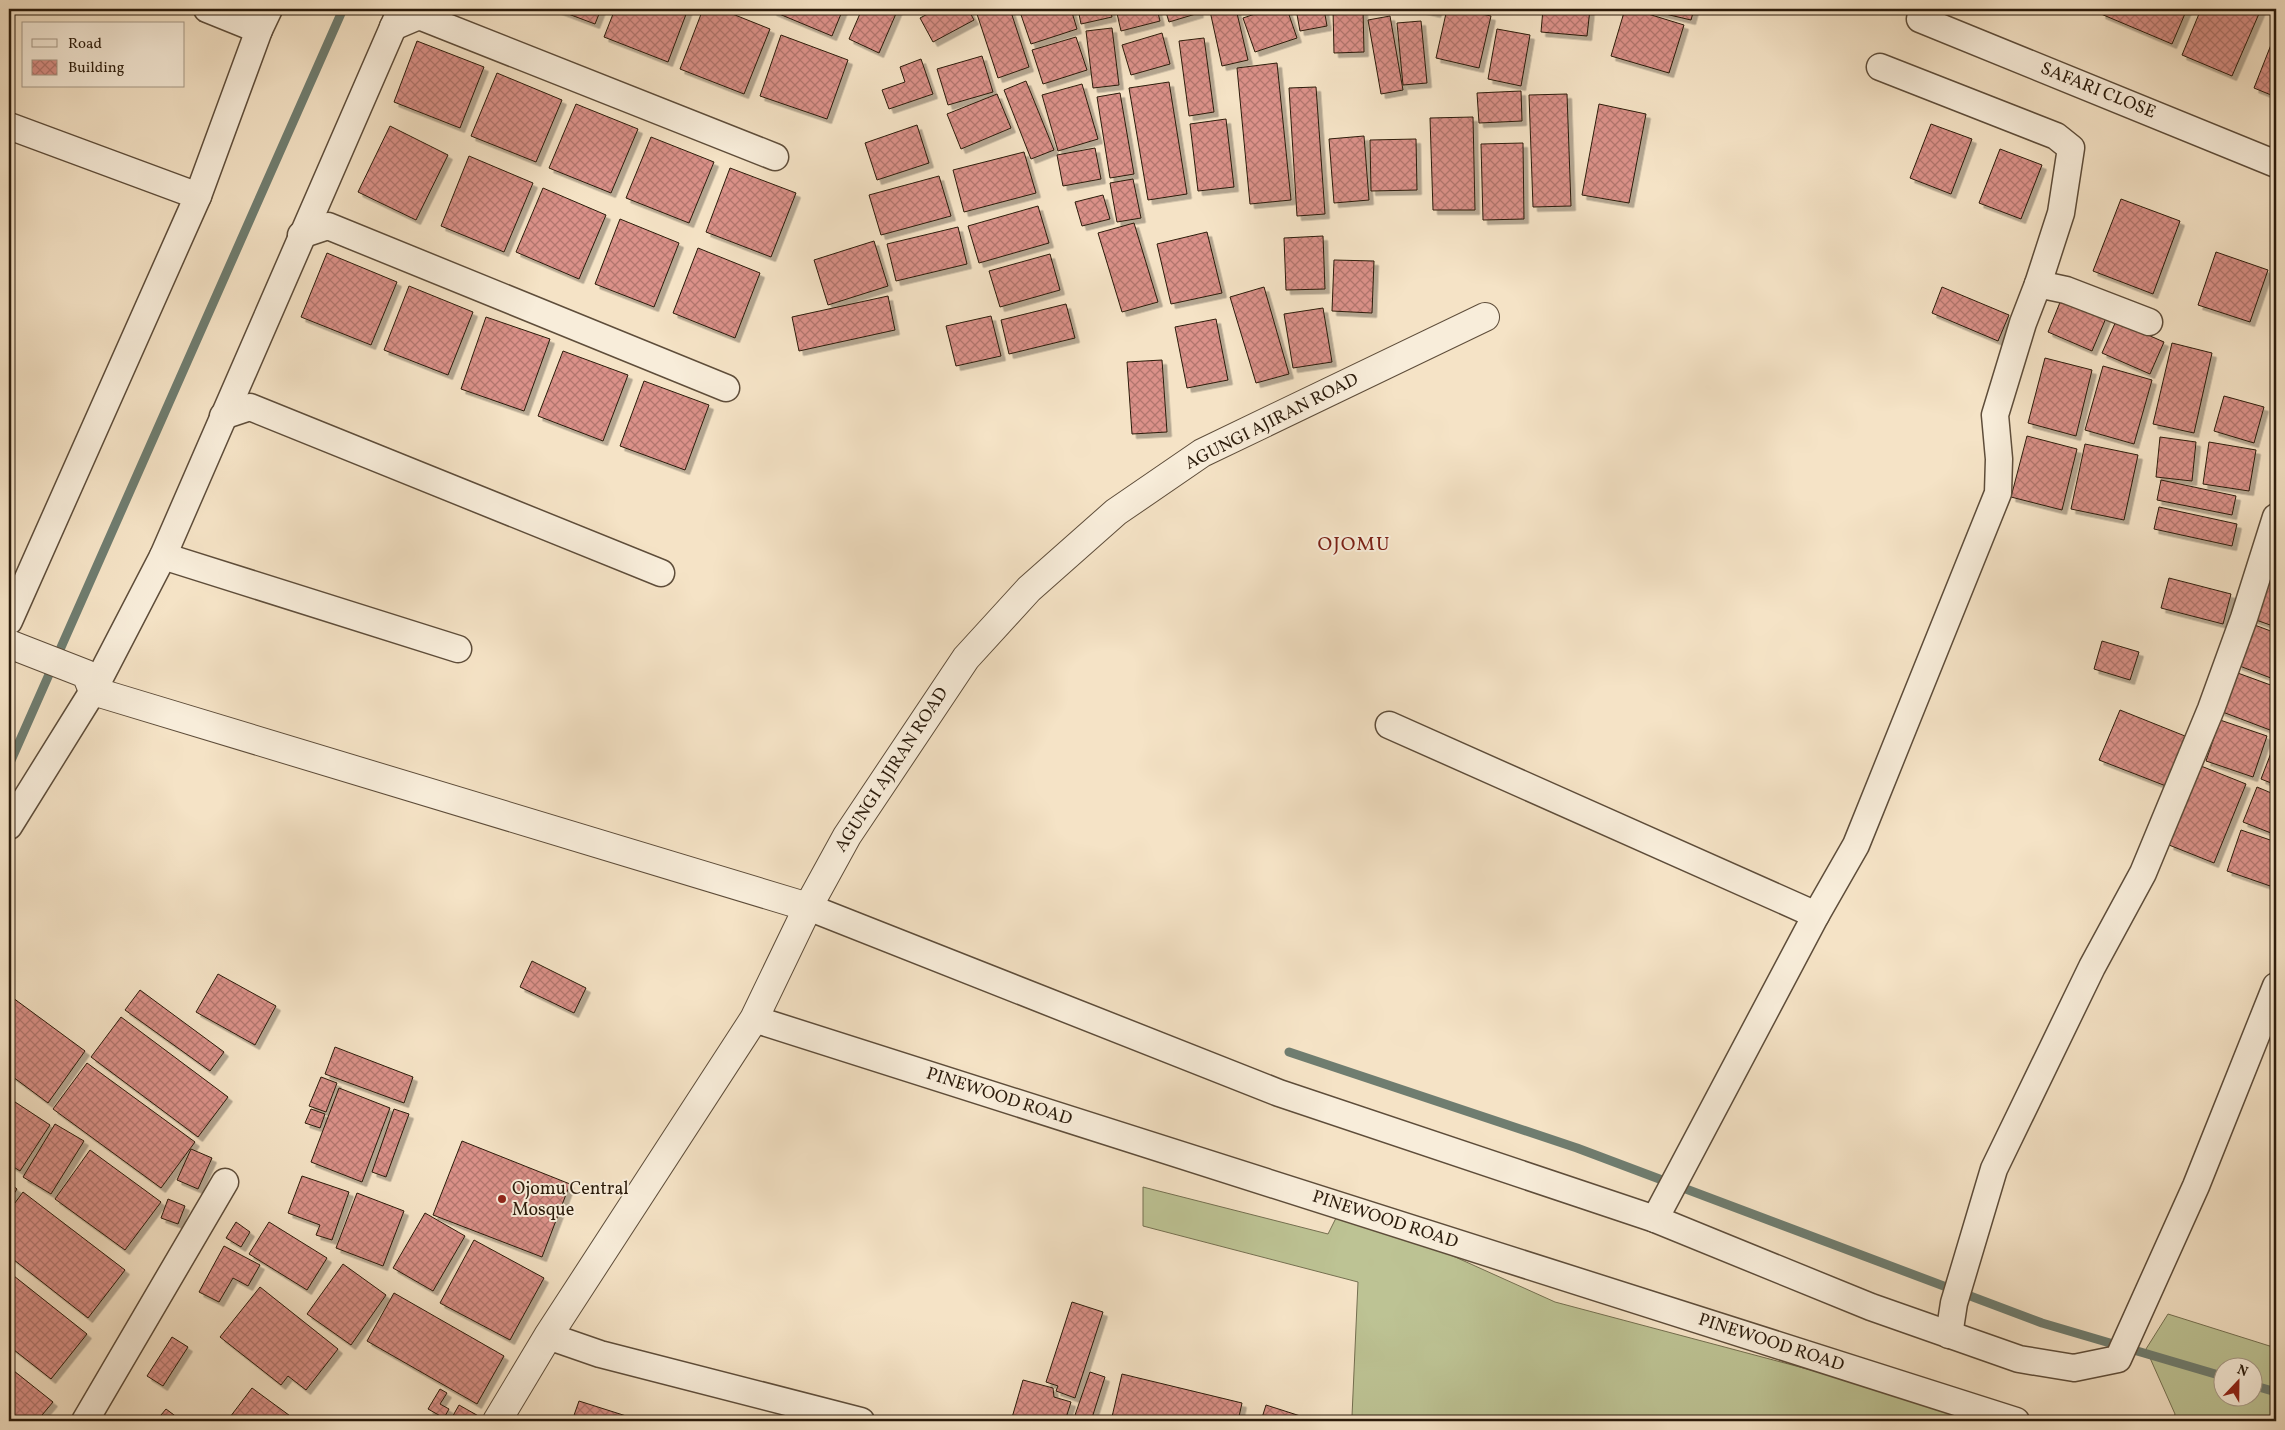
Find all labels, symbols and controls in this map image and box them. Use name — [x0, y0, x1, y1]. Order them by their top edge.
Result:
legend — [22, 22, 185, 88]
text: Road — [68, 34, 102, 55]
street label: SAFARI CLOSE — [2037, 56, 2160, 126]
text: Building — [68, 58, 125, 79]
street label: AGUNGI AJIRAN ROAD — [1181, 367, 1363, 477]
district label: OJOMU — [1318, 531, 1390, 559]
street label: AGUNGI AJIRAN ROAD — [829, 683, 955, 857]
street label: PINEWOOD ROAD — [923, 1062, 1075, 1132]
place label: Ojomu Central Mosque — [512, 1177, 629, 1223]
street label: PINEWOOD ROAD — [1309, 1185, 1461, 1255]
marker: Ojomu Central Mosque — [496, 1193, 508, 1205]
street label: PINEWOOD ROAD — [1695, 1308, 1847, 1378]
north arrow — [2212, 1358, 2262, 1408]
text: N — [2234, 1361, 2251, 1382]

